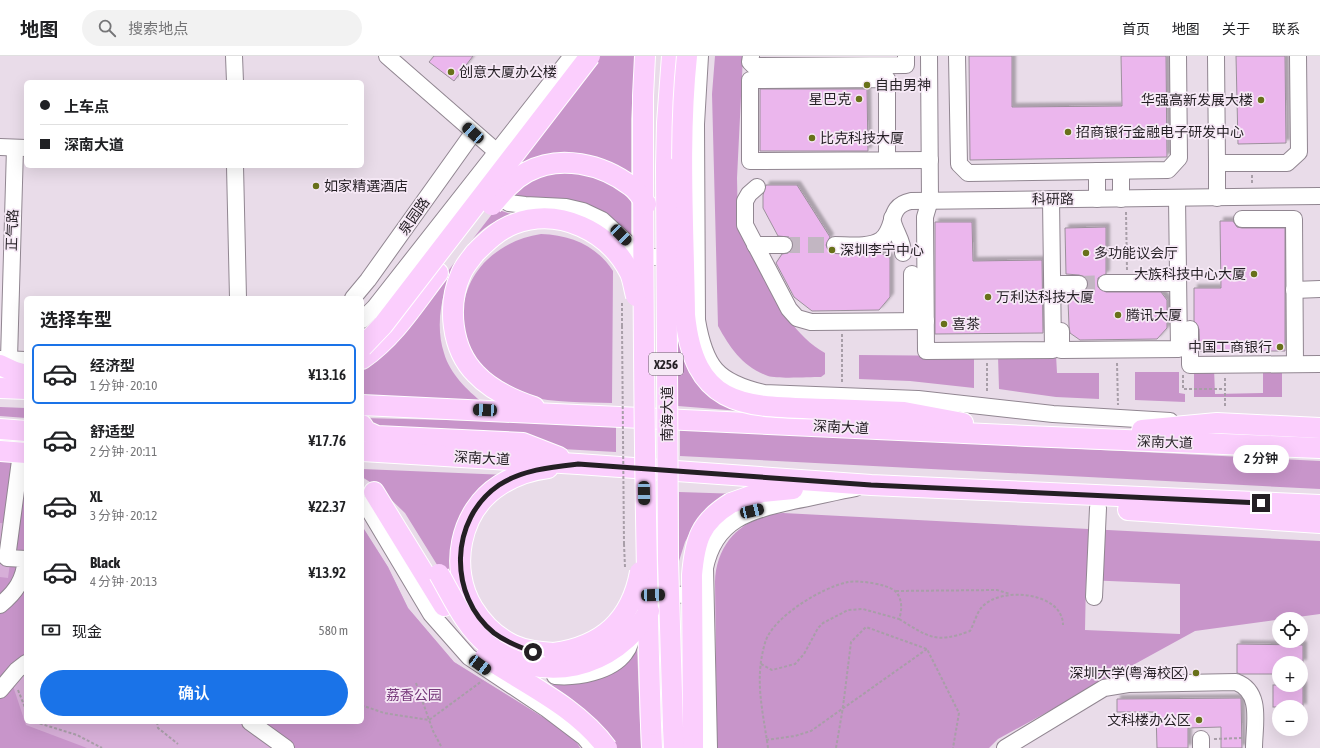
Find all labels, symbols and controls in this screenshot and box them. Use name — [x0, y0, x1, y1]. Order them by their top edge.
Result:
search box — [82, 10, 362, 46]
icon: search — [96, 17, 118, 39]
text: 地图 — [20, 18, 58, 40]
text: 搜索地点 — [128, 20, 188, 37]
text: 首页 — [1122, 21, 1150, 37]
text: 地图 — [1172, 21, 1200, 37]
text: 关于 — [1222, 21, 1250, 37]
text: 联系 — [1272, 21, 1300, 37]
place label: 创意大厦办公楼 — [459, 64, 557, 80]
marker: 创意大厦办公楼 — [446, 67, 456, 77]
place label: 自由男神 — [875, 77, 931, 93]
marker: 自由男神 — [862, 80, 872, 90]
place label: 星巴克 — [809, 91, 851, 107]
place label: 华强高新发展大楼 — [1141, 92, 1253, 108]
marker: 星巴克 — [854, 94, 864, 104]
marker: 华强高新发展大楼 — [1256, 95, 1266, 105]
text: 上车点 — [64, 98, 109, 115]
car — [460, 121, 486, 145]
place label: 招商银行金融电子研发中心 — [1076, 124, 1244, 140]
marker: 招商银行金融电子研发中心 — [1063, 127, 1073, 137]
place label: 比克科技大厦 — [820, 130, 904, 146]
marker: 比克科技大厦 — [807, 133, 817, 143]
text: 深南大道 — [64, 136, 124, 153]
place label: 如家精選酒店 — [324, 178, 408, 194]
marker: 如家精選酒店 — [311, 181, 321, 191]
street label: 科研路 — [1032, 191, 1074, 207]
street label: 泉园路 — [395, 194, 433, 238]
street label: 正气路 — [3, 209, 21, 251]
car — [608, 222, 634, 248]
place label: 深圳李宁中心 — [840, 242, 924, 258]
marker: 深圳李宁中心 — [827, 245, 837, 255]
place label: 多功能议会厅 — [1094, 245, 1178, 261]
marker: 多功能议会厅 — [1081, 248, 1091, 258]
place label: 大族科技中心大厦 — [1134, 266, 1246, 282]
marker: 大族科技中心大厦 — [1249, 269, 1259, 279]
place label: 万利达科技大厦 — [996, 289, 1094, 305]
marker: 万利达科技大厦 — [983, 292, 993, 302]
place label: 腾讯大厦 — [1126, 307, 1182, 323]
text: 选择车型 — [40, 309, 112, 330]
marker: 腾讯大厦 — [1113, 310, 1123, 320]
place label: 喜茶 — [952, 316, 980, 332]
marker: 喜茶 — [939, 319, 949, 329]
place label: 中国工商银行 — [1188, 339, 1272, 355]
marker: 中国工商银行 — [1275, 342, 1285, 352]
road number: X256 — [649, 353, 683, 375]
icon: car — [42, 356, 78, 392]
text: 经济型 — [90, 357, 135, 374]
text: ¥13.16 — [308, 366, 346, 383]
text: 1 分钟 · 20:10 — [90, 378, 157, 393]
street label: 南海大道 — [659, 386, 675, 442]
car — [473, 403, 497, 417]
street label: 深南大道 — [813, 418, 869, 436]
icon: car — [42, 422, 78, 458]
text: 舒适型 — [90, 423, 135, 440]
text: ¥17.76 — [308, 432, 346, 449]
street label: 深南大道 — [1137, 433, 1193, 451]
text: 2 分钟 · 20:11 — [90, 444, 157, 459]
callout: 2 分钟 — [1233, 445, 1289, 473]
street label: 深南大道 — [454, 449, 510, 467]
text: 2 分钟 — [1244, 451, 1278, 466]
car — [638, 481, 650, 505]
icon: car — [42, 488, 78, 524]
text: XL — [90, 488, 103, 505]
route end — [1252, 494, 1270, 512]
text: ¥22.37 — [308, 498, 346, 515]
car — [739, 502, 765, 520]
text: 3 分钟 · 20:12 — [90, 508, 157, 523]
icon: car — [42, 554, 78, 590]
text: Black — [90, 554, 120, 571]
text: ¥13.92 — [308, 564, 346, 581]
text: 4 分钟 · 20:13 — [90, 574, 157, 589]
car — [641, 589, 665, 601]
map controls — [1272, 612, 1308, 736]
button: locate — [1272, 612, 1308, 648]
icon: cash — [40, 619, 62, 641]
text: 现金 — [72, 623, 102, 640]
text: 580 m — [319, 623, 348, 638]
route start — [524, 643, 542, 661]
car — [467, 653, 493, 677]
button: + — [1272, 656, 1308, 692]
place label: 深圳大学(粤海校区) — [1069, 665, 1188, 681]
marker: 深圳大学(粤海校区) — [1191, 668, 1201, 678]
button: 确认 — [40, 670, 348, 716]
park label: 荔香公园 — [386, 687, 442, 703]
button: − — [1272, 700, 1308, 736]
place label: 文科楼办公区 — [1107, 712, 1191, 728]
marker: 文科楼办公区 — [1194, 715, 1204, 725]

